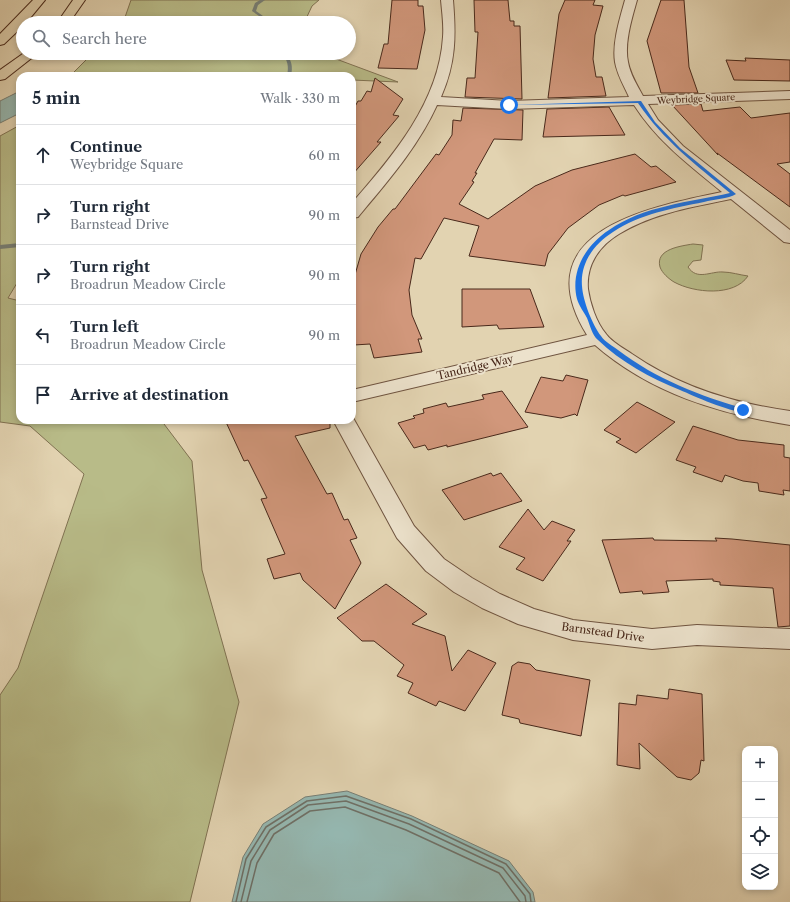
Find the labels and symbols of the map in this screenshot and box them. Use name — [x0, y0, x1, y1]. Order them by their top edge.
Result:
street label: Weybridge Square — [656, 91, 735, 106]
route start — [500, 96, 518, 114]
street label: Tandridge Way — [435, 351, 516, 383]
route end — [734, 401, 752, 419]
street label: Barnstead Drive — [561, 619, 645, 645]

